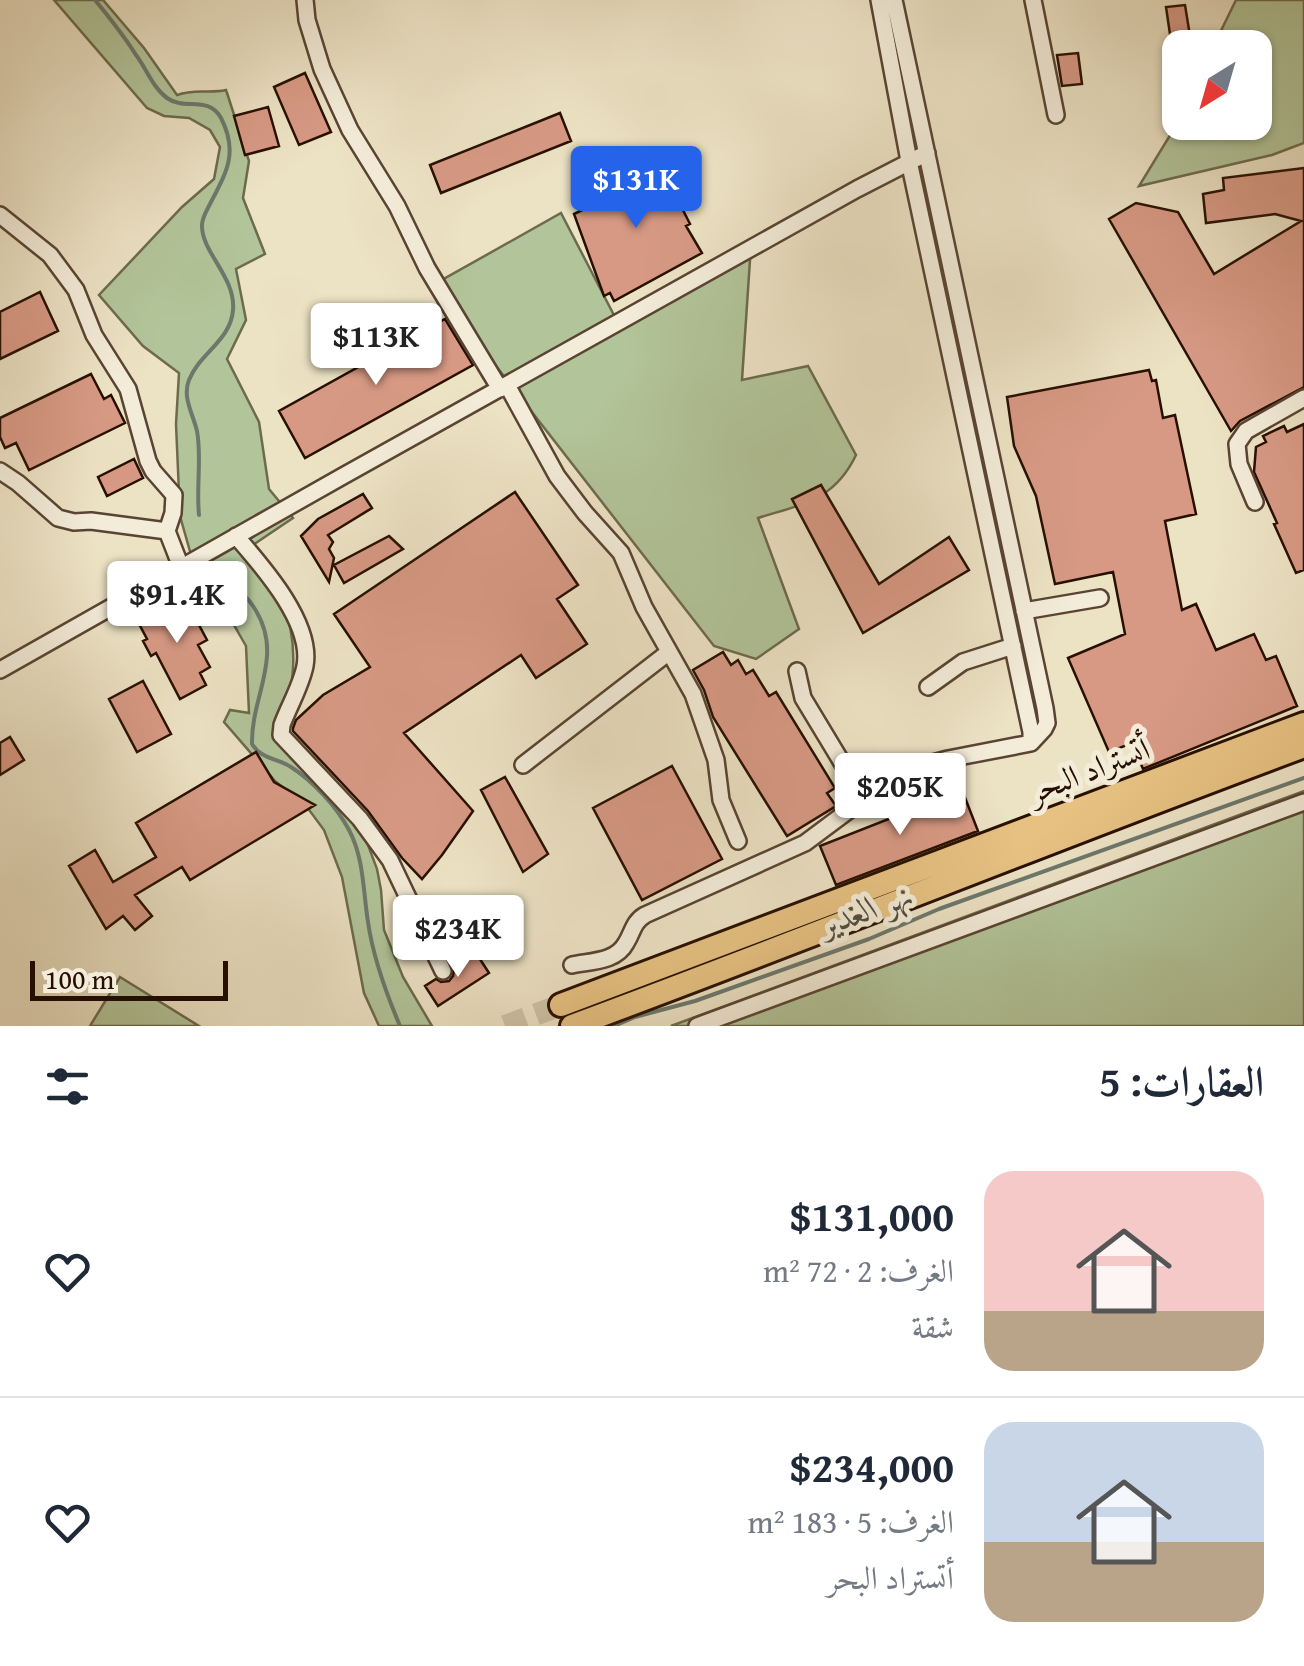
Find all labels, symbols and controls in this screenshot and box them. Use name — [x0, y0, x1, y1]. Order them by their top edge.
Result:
north arrow — [1162, 30, 1272, 140]
map controls — [1162, 30, 1272, 140]
pin: $131K — [566, 146, 706, 231]
text: $131K — [593, 155, 679, 202]
pin: $113K — [306, 303, 446, 388]
text: $113K — [333, 312, 419, 359]
pin: $91.4K — [96, 561, 258, 646]
text: $91.4K — [129, 570, 225, 617]
street label: أتستراد البحر — [1018, 725, 1157, 815]
pin: $205K — [830, 753, 970, 838]
text: $205K — [857, 762, 943, 809]
water label: نهر الغدير — [809, 868, 920, 950]
pin: $234K — [388, 895, 528, 980]
text: $234K — [415, 904, 501, 951]
scale bar — [30, 956, 228, 1000]
text: 100 m — [45, 958, 114, 999]
text: العقارات: 5 — [1099, 1050, 1264, 1111]
icon: filters — [40, 1059, 95, 1114]
text: $131,000 — [790, 1185, 954, 1246]
icon: home — [1064, 1211, 1184, 1331]
icon: heart — [40, 1244, 95, 1299]
text: الغرف: 2 · 72 m² — [763, 1247, 954, 1294]
text: شقة — [912, 1303, 954, 1350]
text: $234,000 — [790, 1436, 954, 1497]
icon: home — [1064, 1462, 1184, 1582]
icon: heart — [40, 1495, 95, 1550]
text: الغرف: 5 · 183 m² — [747, 1498, 954, 1545]
text: أتستراد البحر — [827, 1554, 954, 1601]

